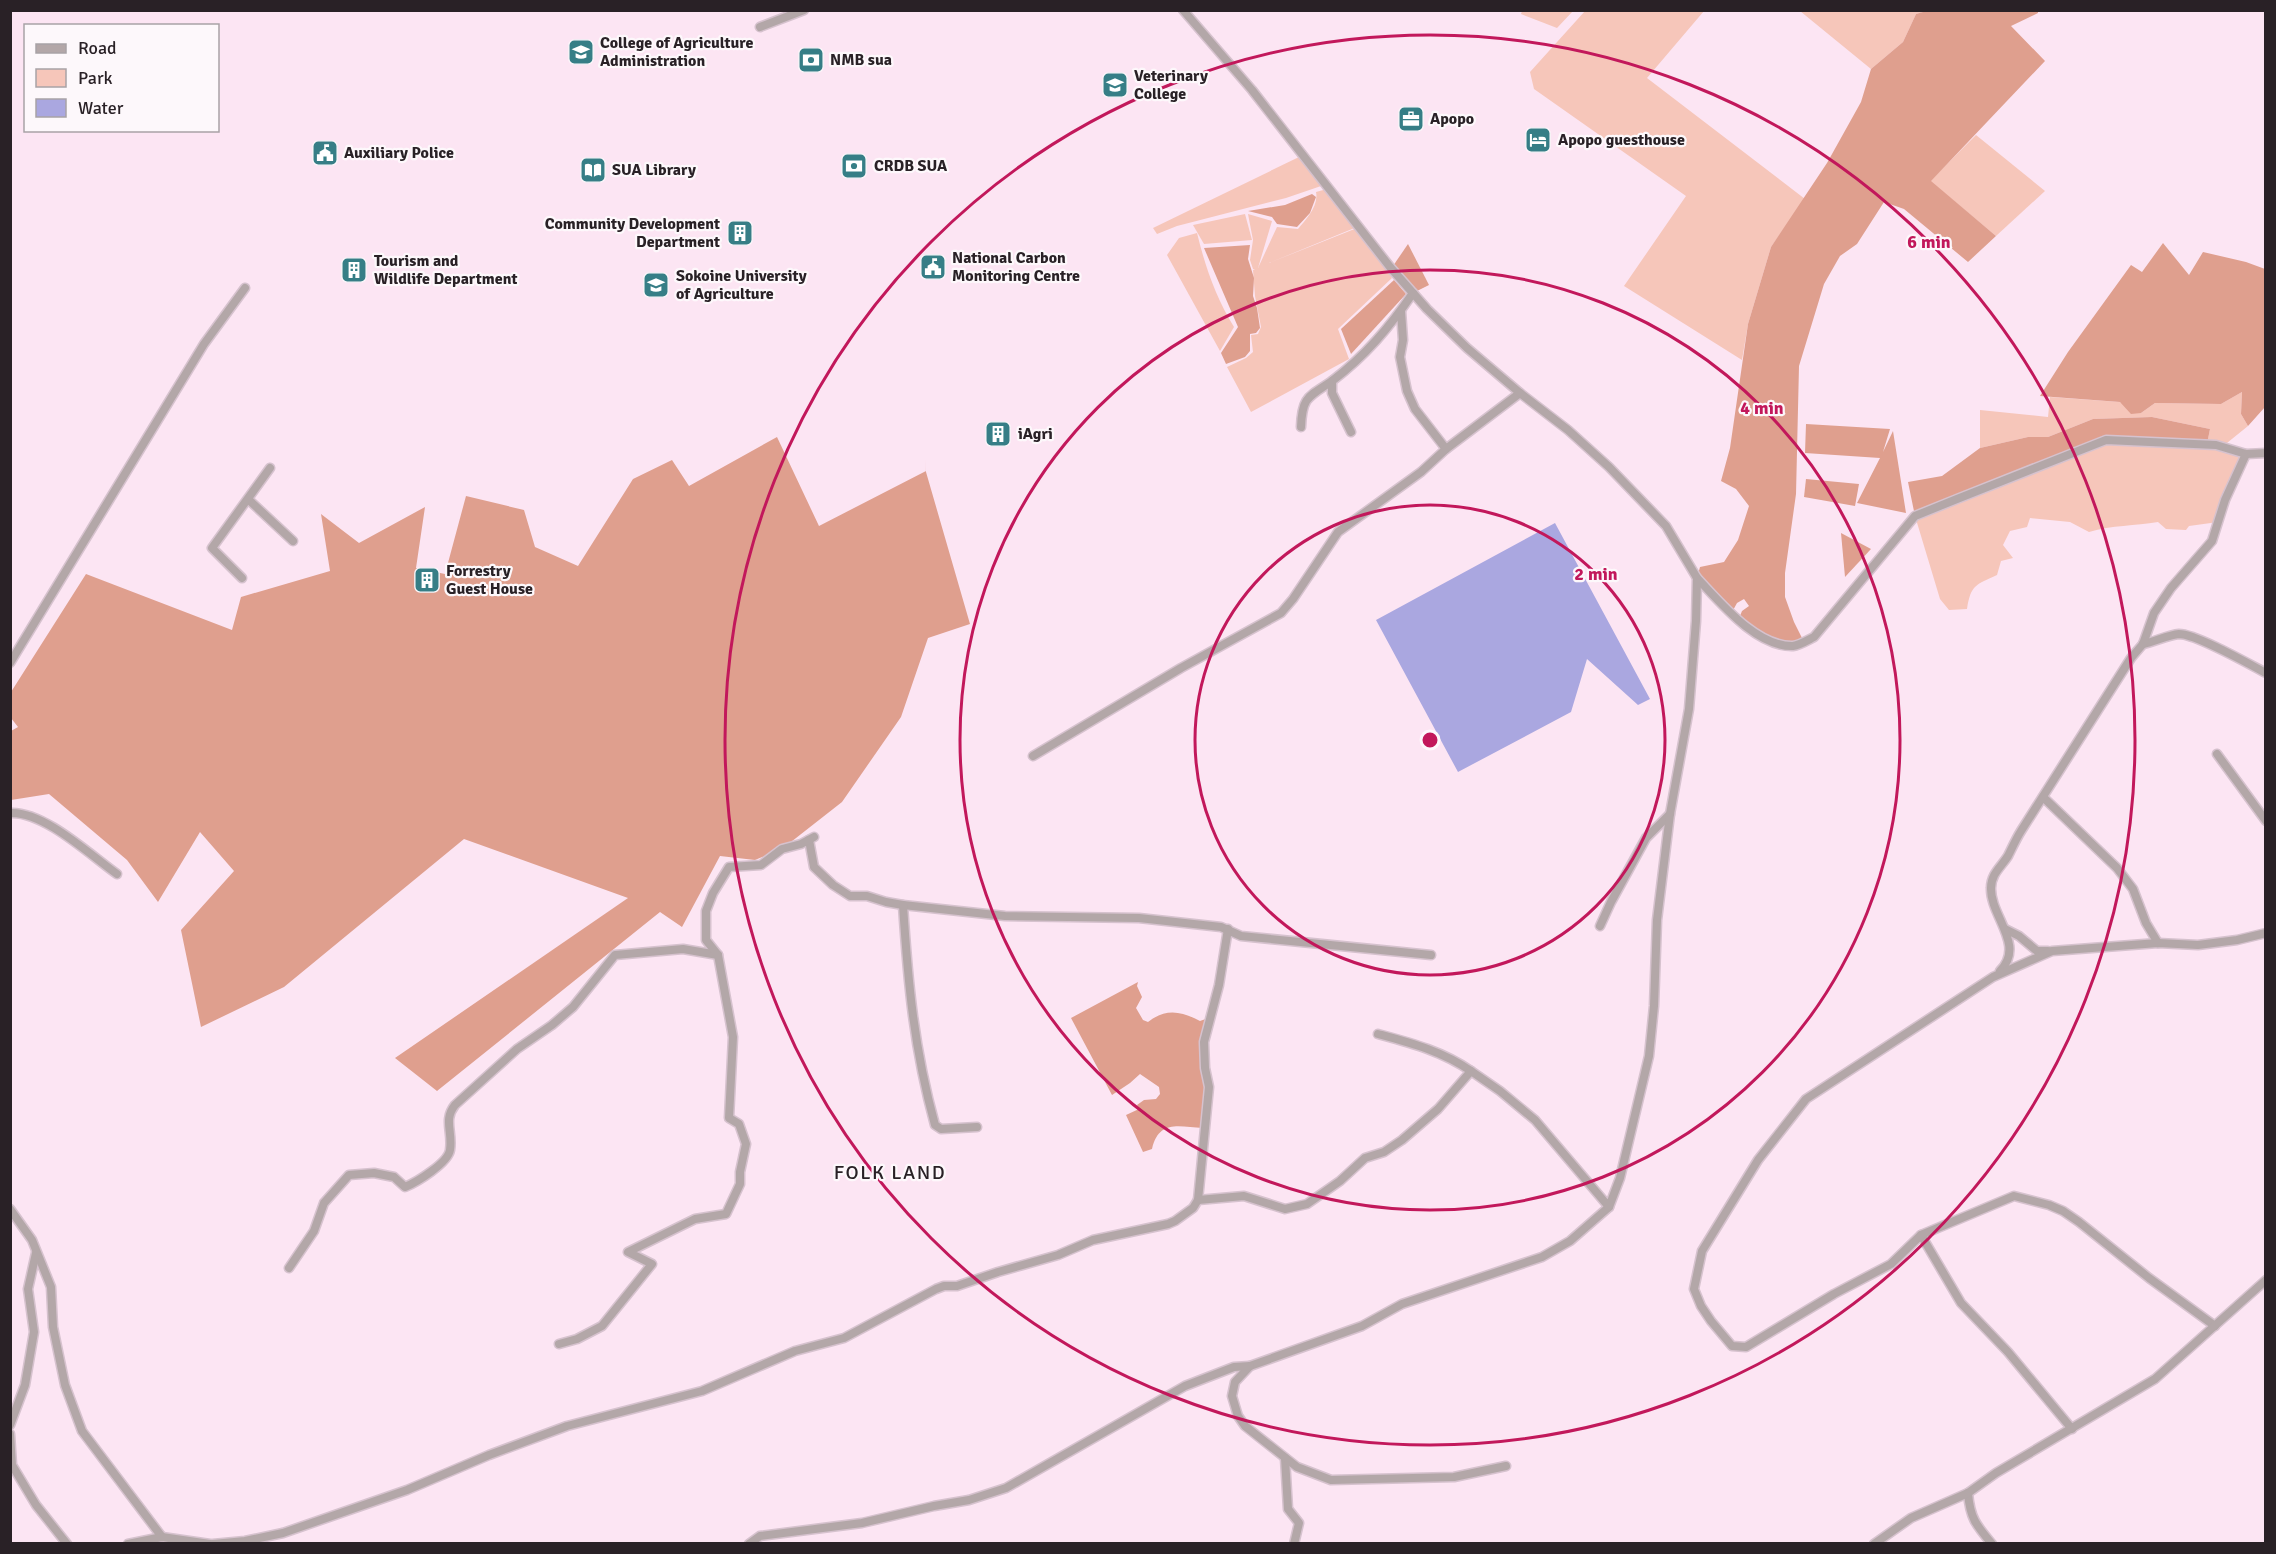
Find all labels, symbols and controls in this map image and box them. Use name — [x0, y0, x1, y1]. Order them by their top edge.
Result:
legend — [24, 24, 219, 132]
place label: College of Agriculture Administration — [600, 33, 753, 71]
text: Road — [78, 37, 117, 59]
school or university icon: College of Agriculture Administration — [566, 37, 596, 67]
bank icon: NMB sua — [796, 45, 826, 75]
place label: NMB sua — [830, 50, 892, 70]
place label: Veterinary College — [1134, 66, 1208, 104]
text: Park — [78, 67, 113, 89]
school or university icon: Veterinary College — [1100, 70, 1130, 100]
text: Water — [78, 97, 124, 119]
office icon: Apopo — [1396, 104, 1426, 134]
place label: Apopo — [1430, 109, 1474, 129]
hotel icon: Apopo guesthouse — [1523, 125, 1553, 155]
place label: Apopo guesthouse — [1558, 130, 1685, 150]
public building icon: Auxiliary Police — [310, 138, 340, 168]
place label: Auxiliary Police — [344, 143, 454, 163]
bank icon: CRDB SUA — [839, 151, 869, 181]
library icon: SUA Library — [578, 155, 608, 185]
place label: CRDB SUA — [874, 156, 948, 176]
place label: SUA Library — [612, 160, 696, 180]
place label: Community Development Department — [545, 214, 720, 252]
building icon: Community Development Department — [725, 218, 755, 248]
text: 6 min — [1907, 231, 1951, 253]
place label: National Carbon Monitoring Centre — [952, 248, 1080, 286]
place label: Tourism and Wildlife Department — [374, 251, 517, 289]
public building icon: National Carbon Monitoring Centre — [918, 252, 948, 282]
building icon: Tourism and Wildlife Department — [339, 255, 369, 285]
place label: Sokoine University of Agriculture — [676, 266, 807, 304]
school or university icon: Sokoine University of Agriculture — [641, 270, 671, 300]
text: 4 min — [1740, 397, 1784, 419]
building icon: iAgri — [983, 419, 1013, 449]
place label: iAgri — [1018, 424, 1053, 444]
place label: Forrestry Guest House — [446, 561, 533, 599]
text: 2 min — [1574, 563, 1618, 585]
building icon: Forrestry Guest House — [412, 565, 442, 595]
centre of rings — [1420, 730, 1440, 750]
district label: FOLK LAND — [834, 1160, 946, 1185]

